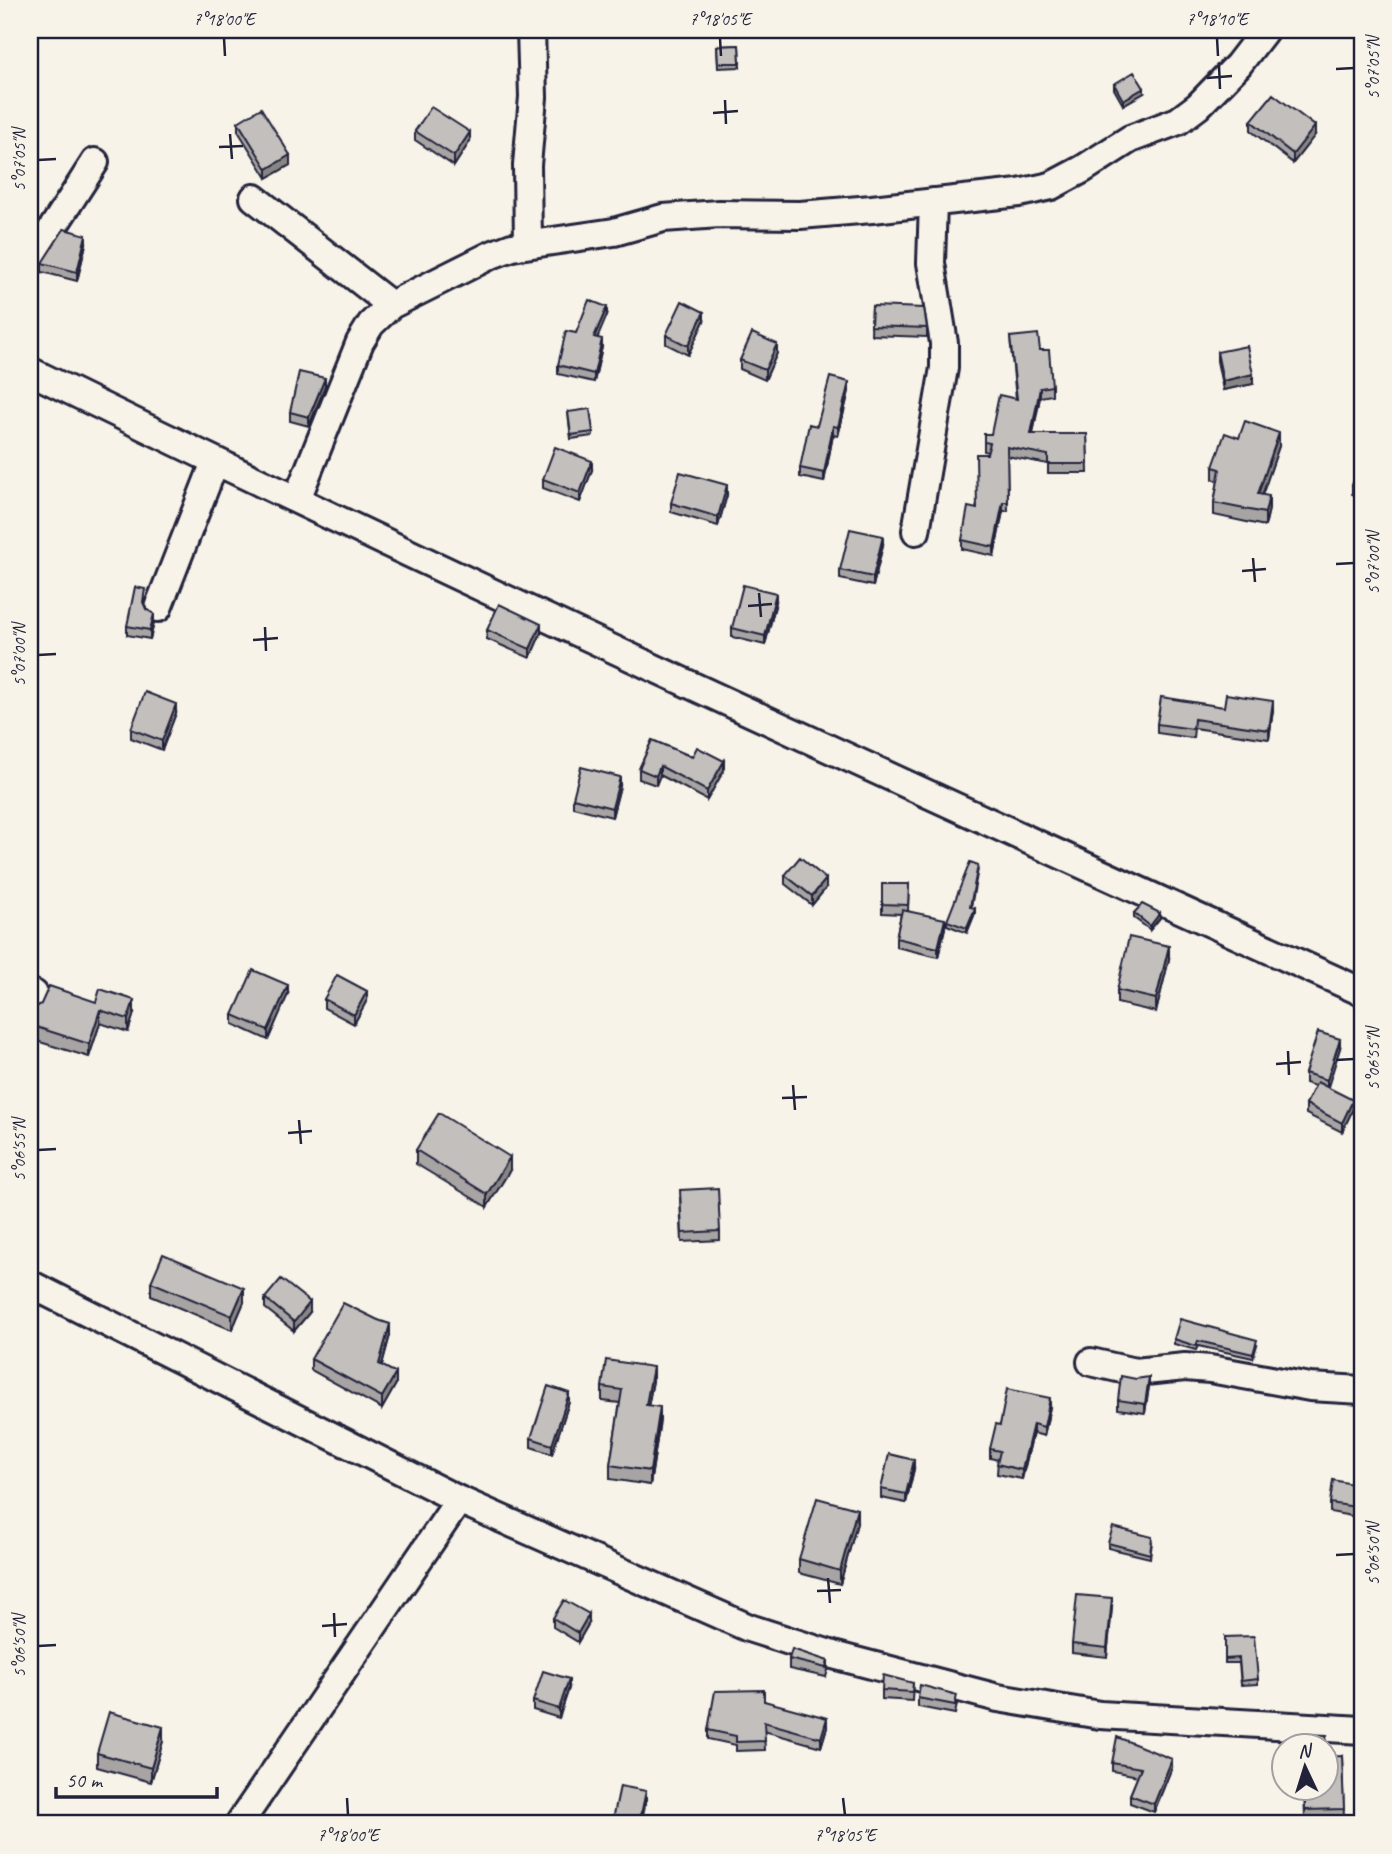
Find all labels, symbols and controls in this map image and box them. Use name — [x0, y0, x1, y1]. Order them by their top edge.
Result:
text: 7°18'00"E — [193, 8, 257, 30]
text: 7°18'05"E — [689, 8, 753, 30]
text: 7°18'10"E — [1186, 8, 1250, 30]
text: 5°07'05"N — [1362, 33, 1384, 99]
text: 5°07'05"N — [8, 125, 30, 191]
text: 5°07'00"N — [1362, 528, 1384, 594]
text: 5°07'00"N — [8, 620, 30, 686]
text: 5°06'55"N — [1362, 1024, 1384, 1090]
text: 5°06'55"N — [8, 1115, 30, 1181]
text: 5°06'50"N — [1362, 1519, 1384, 1585]
text: 5°06'50"N — [8, 1611, 30, 1677]
north arrow — [1270, 1731, 1340, 1801]
text: N — [1297, 1738, 1314, 1763]
scale bar — [56, 1756, 217, 1800]
text: 50 m — [66, 1767, 104, 1793]
text: 7°18'00"E — [317, 1824, 381, 1846]
text: 7°18'05"E — [814, 1824, 878, 1846]

